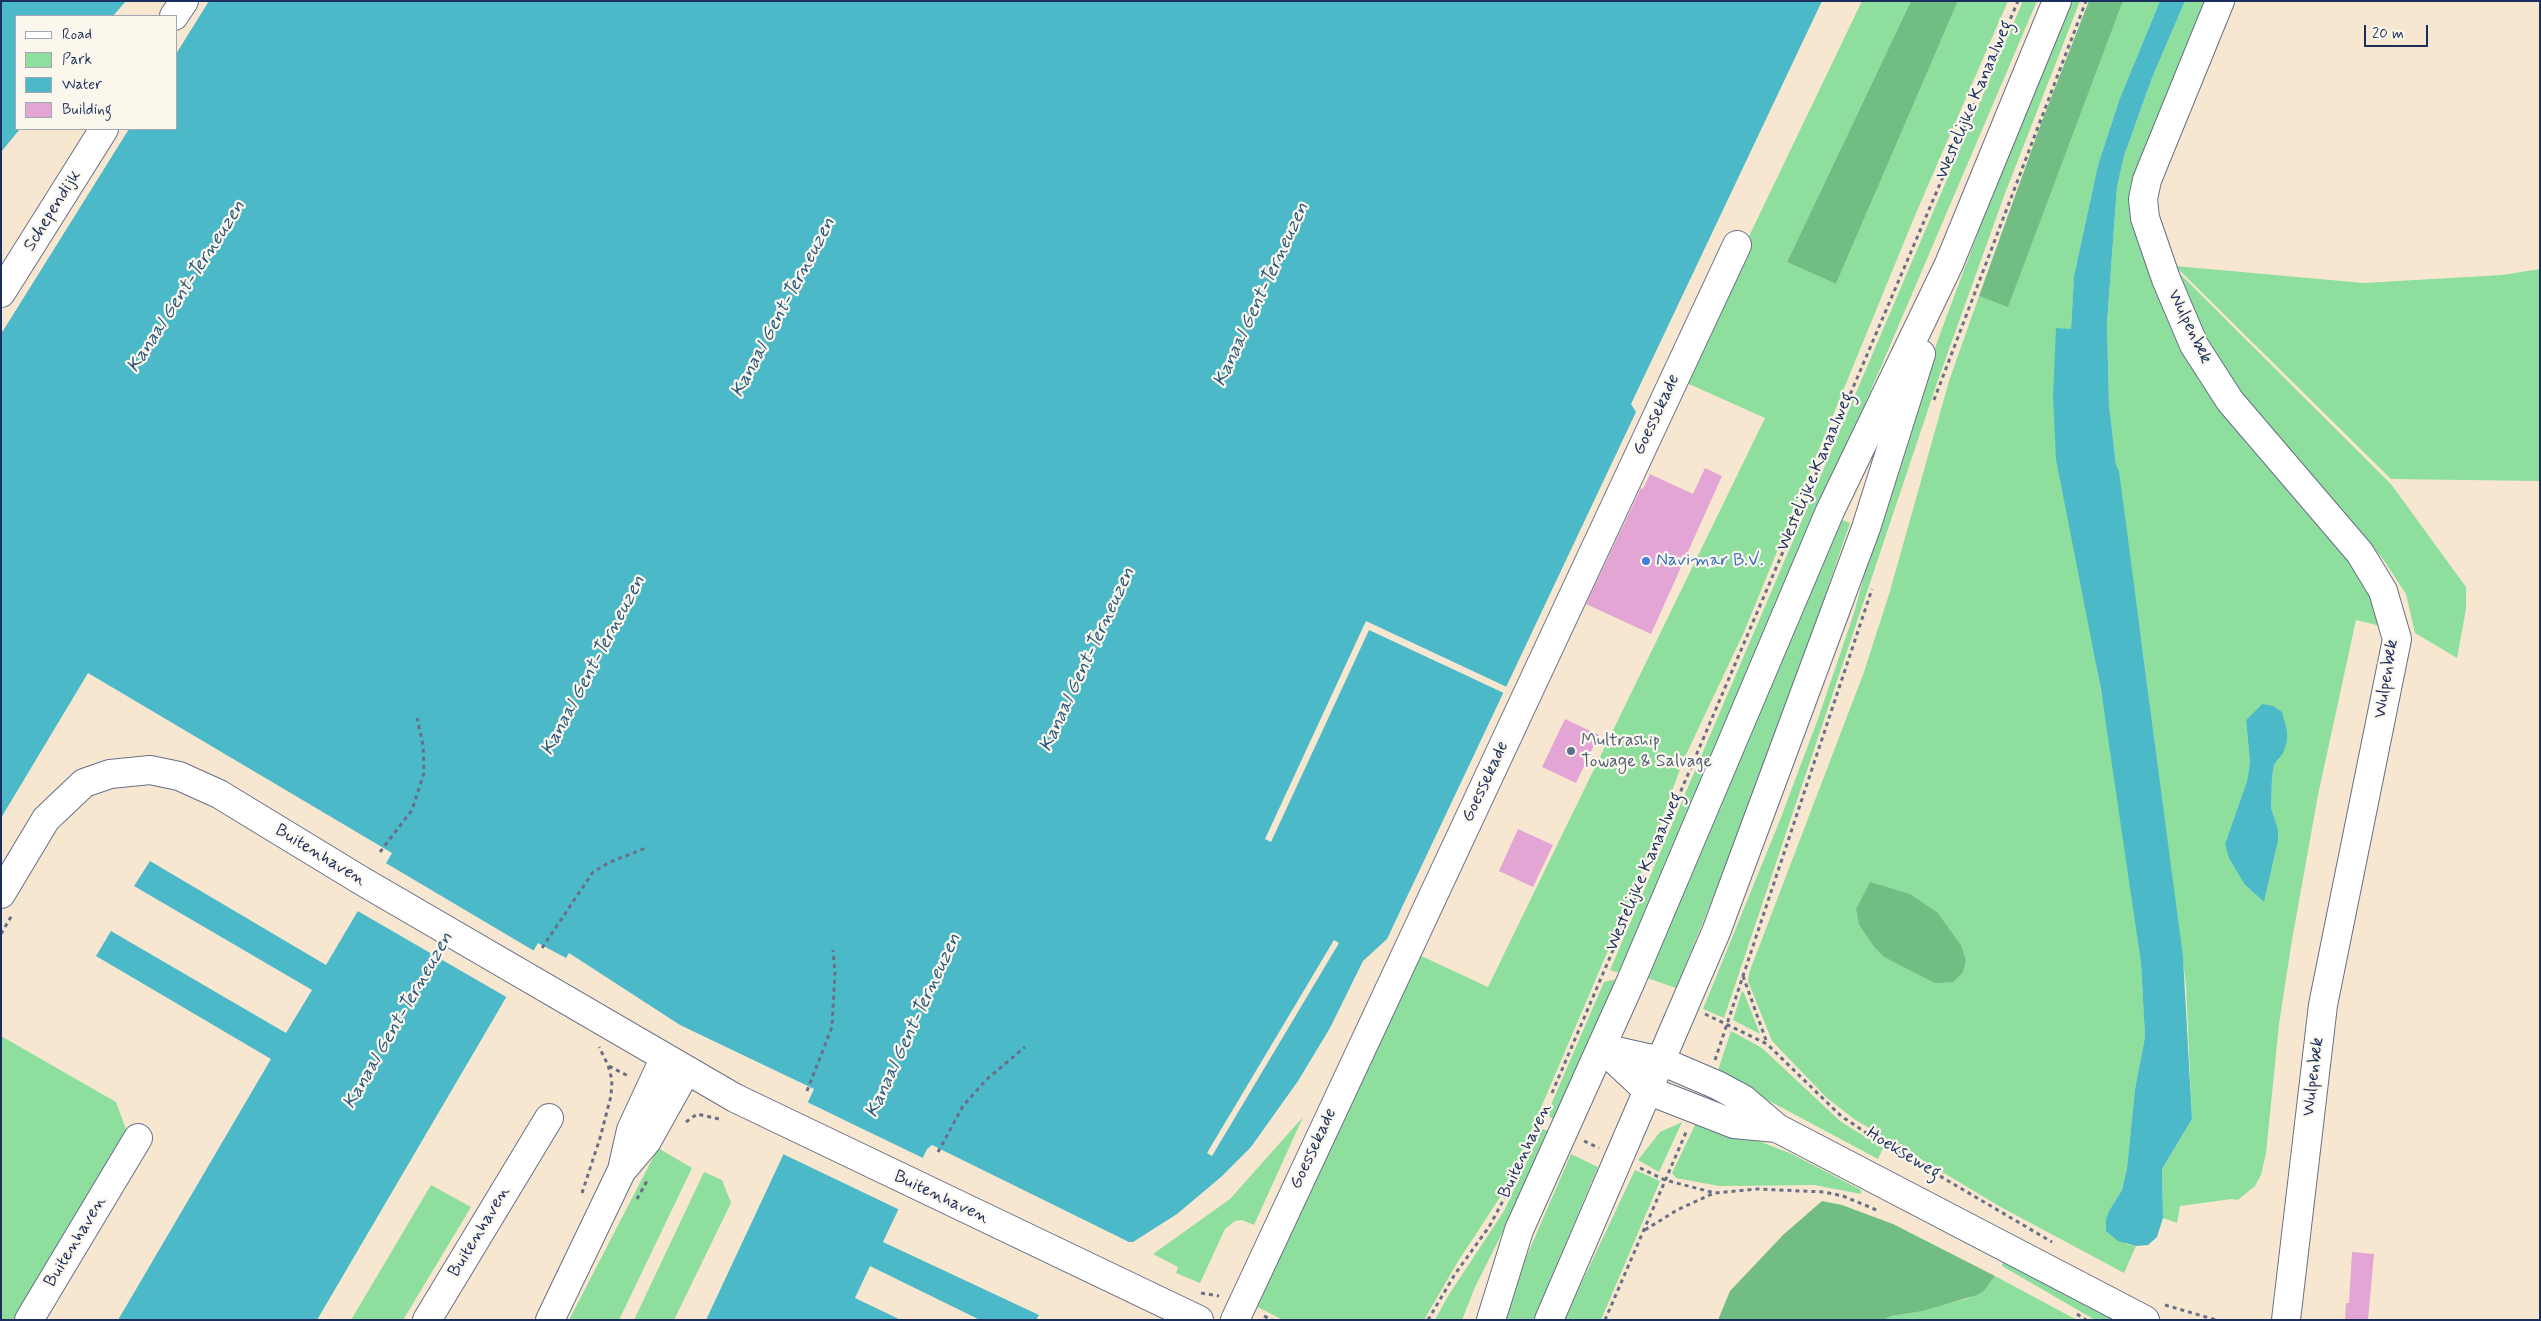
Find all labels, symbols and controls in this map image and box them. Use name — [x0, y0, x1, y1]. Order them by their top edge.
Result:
legend — [15, 15, 178, 130]
scale bar — [2366, 15, 2430, 47]
street label: Westelijke Kanaalweg — [1932, 17, 2018, 183]
text: 20 m — [2372, 24, 2404, 44]
text: Road — [62, 25, 92, 45]
text: Park — [62, 50, 92, 70]
text: Water — [62, 75, 102, 95]
text: Building — [62, 100, 112, 120]
street label: Schependijk — [20, 166, 86, 256]
water label: Kanaal Gent-Terneuzen — [123, 197, 251, 377]
water label: Kanaal Gent-Terneuzen — [1209, 199, 1315, 391]
water label: Kanaal Gent-Terneuzen — [727, 214, 841, 402]
street label: Wulpenbek — [2162, 286, 2216, 368]
street label: Goessekade — [1629, 371, 1685, 459]
street label: Westelijke Kanaalweg — [1773, 389, 1859, 555]
place label: Navimar B.V. — [1656, 550, 1764, 572]
marker: Navimar B.V. — [1640, 555, 1652, 567]
water label: Kanaal Gent-Terneuzen — [1035, 564, 1141, 756]
water label: Kanaal Gent-Terneuzen — [537, 572, 651, 760]
street label: Wulpenbek — [2370, 638, 2404, 720]
place label: Multraship Towage & Salvage — [1581, 730, 1712, 772]
street label: Goessekade — [1458, 738, 1514, 826]
marker: Multraship Towage & Salvage — [1565, 745, 1577, 757]
street label: Westelijke Kanaalweg — [1602, 789, 1688, 955]
street label: Buitenhaven — [271, 820, 369, 892]
water label: Kanaal Gent-Terneuzen — [339, 929, 459, 1113]
water label: Kanaal Gent-Terneuzen — [861, 930, 967, 1122]
street label: Wulpenbek — [2298, 1036, 2330, 1118]
street label: Buitenhaven — [1495, 1100, 1557, 1202]
street label: Goessekade — [1286, 1105, 1342, 1193]
street label: Hoekseweg — [1862, 1123, 1944, 1185]
street label: Buitenhaven — [890, 1167, 992, 1229]
street label: Buitenhaven — [444, 1183, 516, 1281]
street label: Buitenhaven — [40, 1193, 112, 1291]

